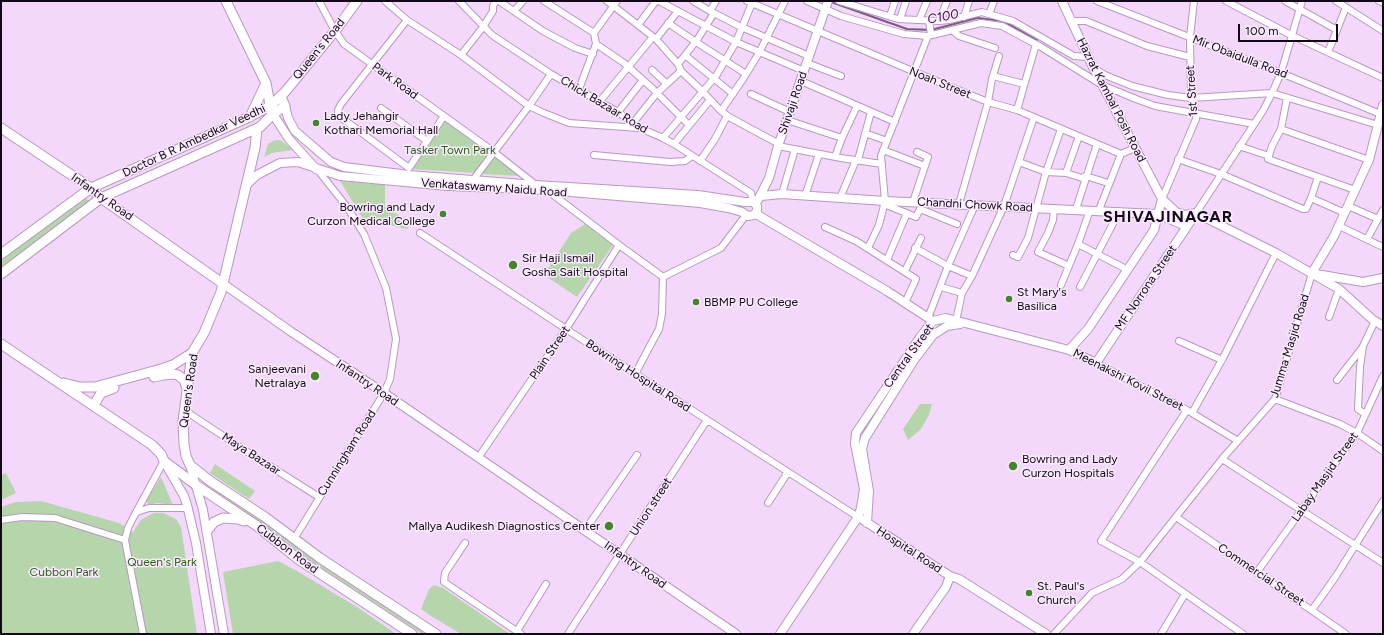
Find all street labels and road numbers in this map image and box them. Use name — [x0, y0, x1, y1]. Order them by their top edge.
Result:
street label: Queen's Road — [290, 16, 348, 82]
street label: Mir Obaidulla Road — [1190, 32, 1290, 82]
street label: Hazrat Kambal Posh Road — [1073, 35, 1149, 165]
street label: Park Road — [369, 59, 421, 103]
street label: Noah Street — [907, 64, 973, 102]
street label: 1st Street — [1183, 65, 1201, 117]
street label: Shivaji Road — [776, 70, 810, 136]
street label: Chick Bazaar Road — [558, 73, 650, 137]
street label: Doctor B R Ambedkar Veedhi — [120, 101, 268, 181]
street label: Infantry Road — [68, 170, 136, 224]
street label: Venkataswamy Naidu Road — [420, 176, 568, 200]
street label: Chandni Chowk Road — [917, 195, 1033, 215]
street label: MF Norrona Street — [1112, 242, 1180, 334]
street label: Jumma Masjid Road — [1267, 292, 1313, 400]
street label: Central Street — [881, 321, 937, 391]
street label: Plain Street — [527, 323, 573, 383]
street label: Bowring Hospital Road — [583, 337, 693, 415]
street label: Meenakshi Kovil Street — [1070, 346, 1186, 414]
street label: Queen's Road — [177, 353, 201, 429]
street label: Infantry Road — [333, 357, 401, 409]
street label: Cunningham Road — [315, 407, 379, 499]
street label: Labay Masjid Street — [1289, 429, 1361, 525]
street label: Maya Bazaar — [219, 430, 283, 478]
street label: Union street — [627, 475, 675, 539]
street label: Cubbon Road — [253, 521, 321, 577]
street label: Hospital Road — [874, 523, 944, 577]
street label: Infantry Road — [601, 538, 669, 592]
street label: Commercial Street — [1215, 541, 1307, 609]

